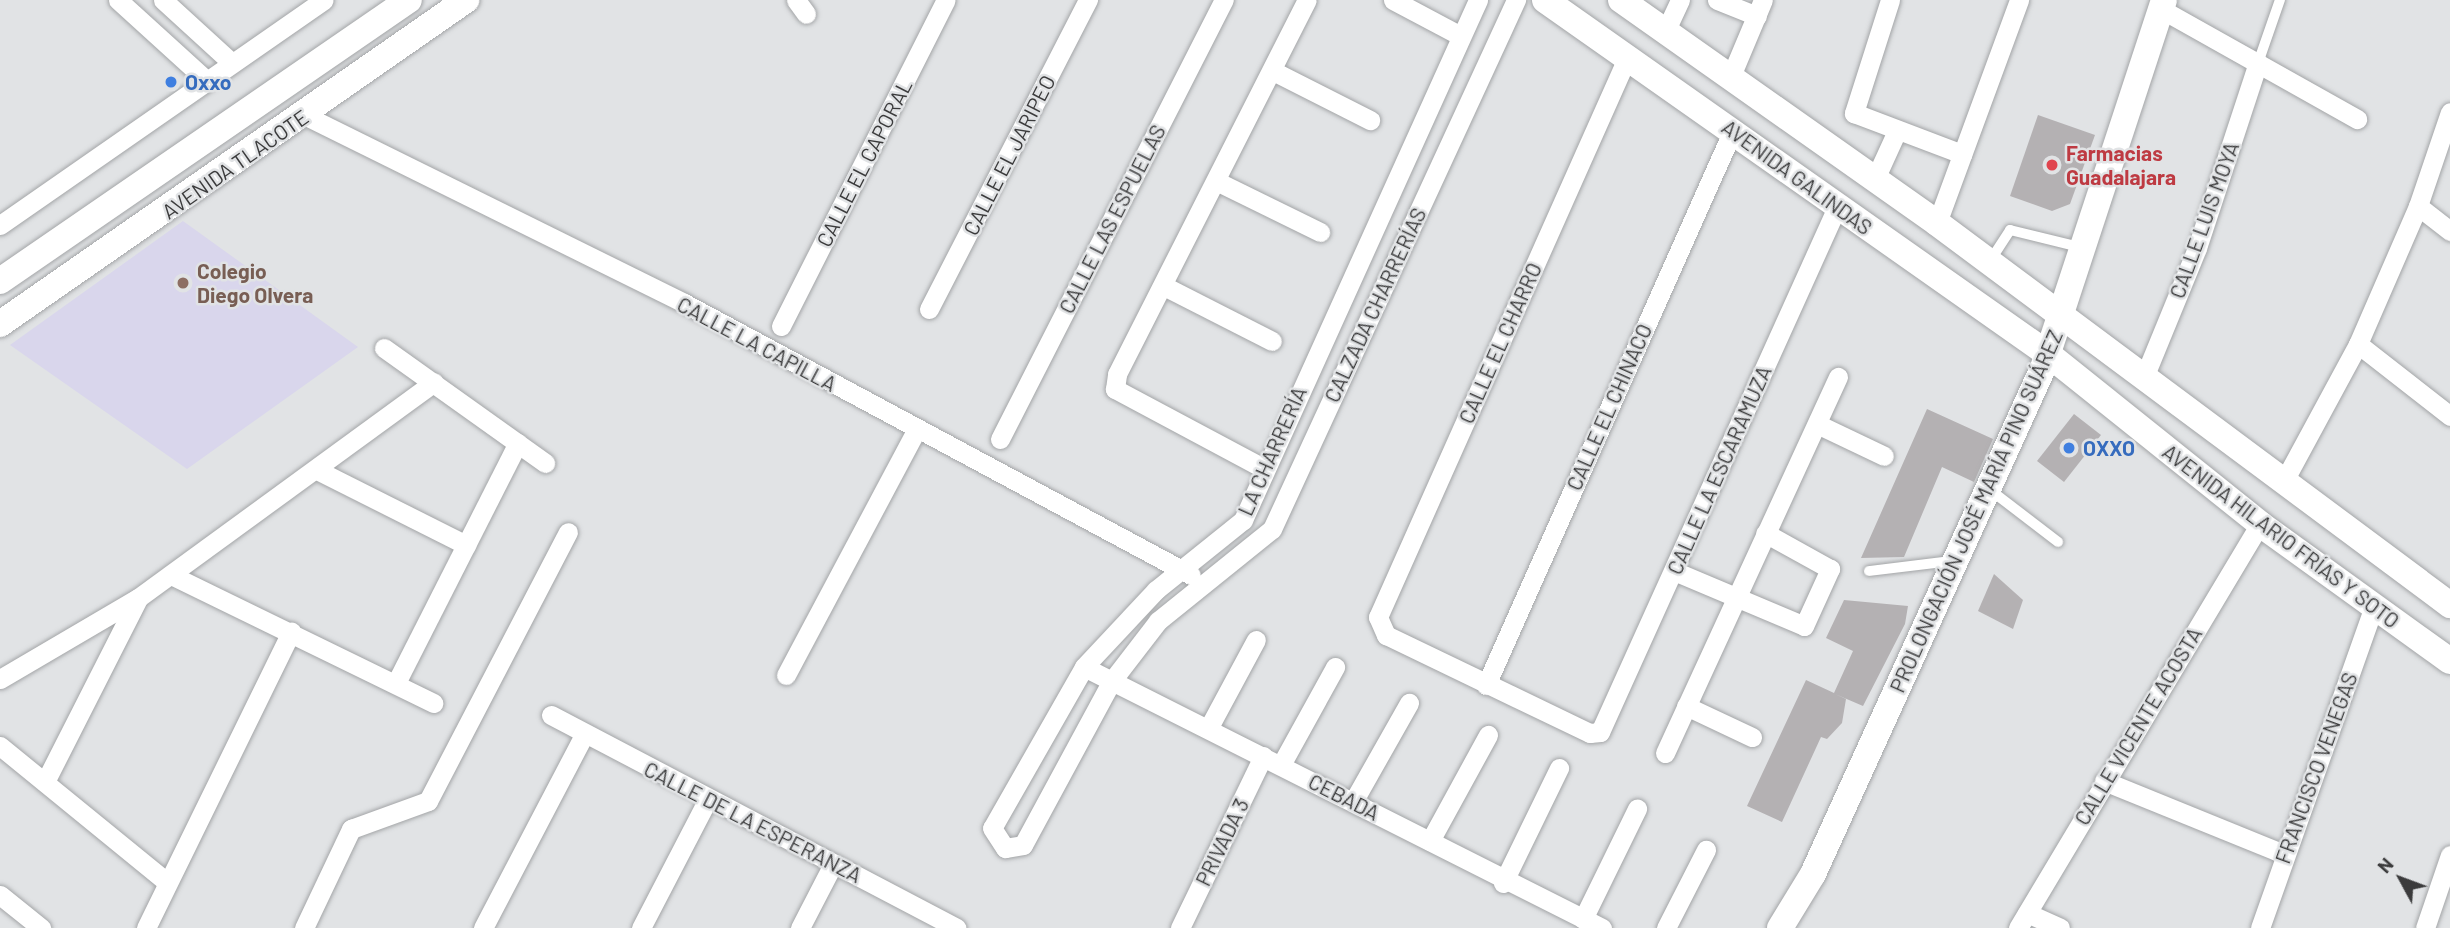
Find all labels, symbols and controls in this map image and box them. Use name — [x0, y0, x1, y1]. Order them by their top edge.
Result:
place label: Oxxo — [185, 69, 232, 95]
street label: CALLE EL JARIPEO — [958, 71, 1060, 239]
marker: Oxxo — [163, 74, 179, 90]
street label: CALLE EL CAPORAL — [811, 75, 917, 251]
street label: AVENIDA TLACOTE — [157, 104, 313, 224]
street label: AVENIDA GALINDAS — [1717, 114, 1877, 240]
street label: CALLE LAS ESPUELAS — [1053, 120, 1171, 318]
street label: CALLE LUIS MOYA — [2164, 138, 2244, 302]
place label: Farmacias Guadalajara — [2066, 140, 2176, 190]
marker: Farmacias Guadalajara — [2044, 157, 2060, 173]
street label: CALZADA CHARRERÍAS — [1319, 204, 1431, 406]
place label: Colegio Diego Olvera — [197, 258, 313, 308]
street label: CALLE EL CHARRO — [1453, 259, 1547, 427]
marker: Colegio Diego Olvera — [175, 275, 191, 291]
street label: CALLE LA CAPILLA — [673, 291, 841, 397]
street label: CALLE EL CHINACO — [1561, 320, 1657, 494]
street label: PROLONGACIÓN JOSÉ MARÍA PINO SUÁREZ — [1884, 326, 2068, 696]
street label: CALLE LA ESCARAMUZA — [1662, 362, 1776, 578]
street label: LA CHARRERÍA — [1232, 383, 1312, 519]
place label: OXXO — [2083, 435, 2135, 461]
street label: AVENIDA HILARIO FRÍAS Y SOTO — [2158, 439, 2404, 633]
marker: OXXO — [2061, 440, 2077, 456]
street label: CALLE VICENTE ACOSTA — [2069, 623, 2207, 829]
street label: FRANCISCO VENEGAS — [2270, 669, 2362, 867]
street label: CALLE DE LA ESPERANZA — [640, 756, 866, 888]
street label: CEBADA — [1304, 768, 1384, 826]
street label: PRIVADA 3 — [1190, 794, 1254, 890]
north arrow — [2366, 844, 2436, 914]
text: N — [2372, 853, 2398, 877]

